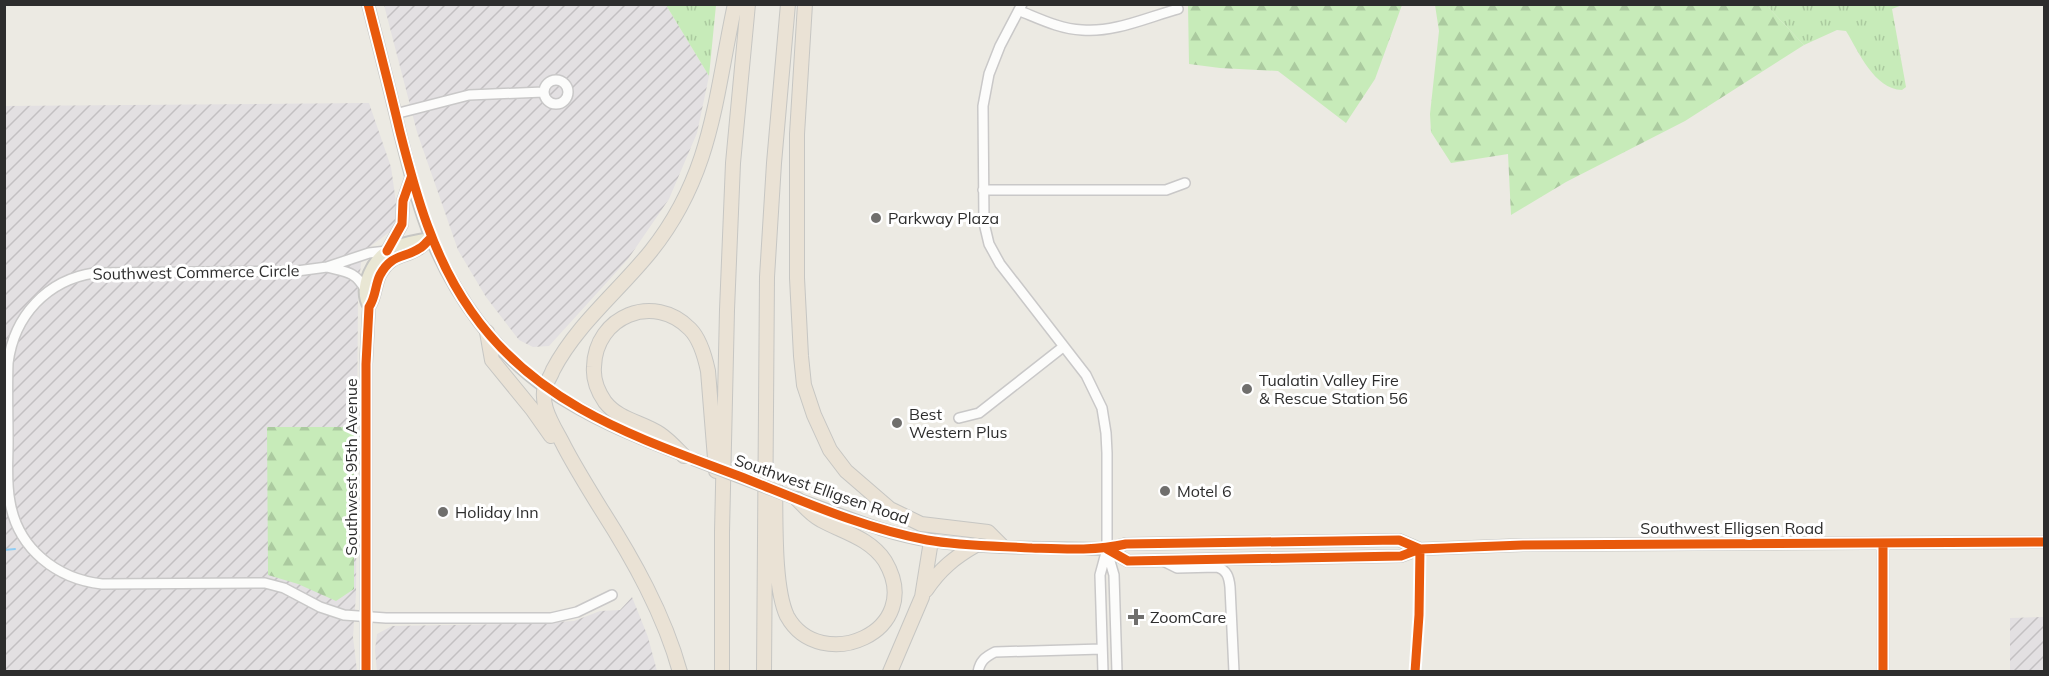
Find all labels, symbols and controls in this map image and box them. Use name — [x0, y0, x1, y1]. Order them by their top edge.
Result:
place label: Parkway Plaza — [888, 208, 999, 228]
marker: Parkway Plaza — [869, 211, 883, 225]
street label: Southwest Commerce Circle — [92, 260, 300, 284]
place label: Tualatin Valley Fire & Rescue Station 56 — [1259, 370, 1408, 408]
street label: Southwest 95th Avenue — [341, 378, 361, 556]
marker: Tualatin Valley Fire & Rescue Station 56 — [1240, 382, 1254, 396]
place label: Best Western Plus — [909, 404, 1007, 442]
marker: Best Western Plus — [890, 416, 904, 430]
street label: Southwest Elligsen Road — [732, 450, 912, 528]
place label: Motel 6 — [1177, 481, 1232, 501]
marker: Motel 6 — [1158, 484, 1172, 498]
place label: Holiday Inn — [455, 502, 539, 522]
marker: Holiday Inn — [436, 505, 450, 519]
street label: Southwest Elligsen Road — [1640, 518, 1824, 538]
place label: ZoomCare — [1150, 607, 1226, 627]
marker: ZoomCare — [1127, 608, 1145, 626]

